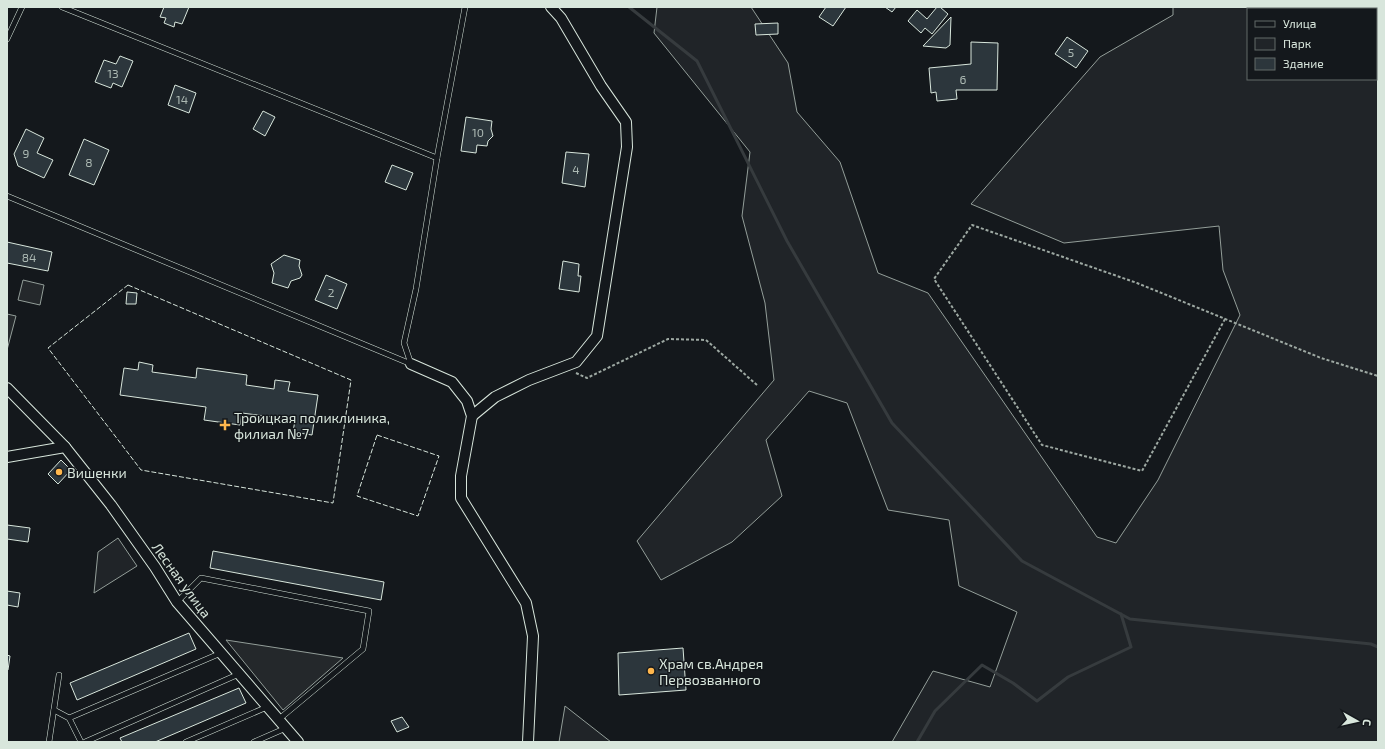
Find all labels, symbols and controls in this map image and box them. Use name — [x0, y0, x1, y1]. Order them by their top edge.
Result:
legend — [1247, 8, 1377, 80]
text: Улица — [1283, 16, 1316, 30]
text: Парк — [1283, 36, 1312, 50]
house number: 5 — [1068, 45, 1074, 59]
text: Здание — [1283, 56, 1324, 70]
house number: 13 — [107, 66, 119, 80]
house number: 6 — [960, 72, 967, 86]
house number: 14 — [176, 92, 188, 106]
house number: 10 — [472, 125, 484, 139]
house number: 9 — [23, 146, 30, 160]
house number: 8 — [85, 155, 93, 169]
house number: 4 — [572, 162, 580, 176]
house number: 84 — [22, 250, 36, 264]
house number: 2 — [328, 285, 335, 299]
place label: Троицкая поликлиника, филиал №7 — [234, 409, 390, 442]
marker: Троицкая поликлиника, филиал №7 — [219, 419, 231, 431]
place label: Вишенки — [67, 464, 127, 481]
marker: Вишенки — [54, 467, 64, 477]
street label: Лесная улица — [149, 539, 215, 621]
place label: Храм св.Андрея Первозванного — [659, 655, 763, 688]
marker: Храм св.Андрея Первозванного — [646, 666, 656, 676]
north arrow — [1337, 701, 1377, 741]
text: С — [1360, 718, 1374, 727]

